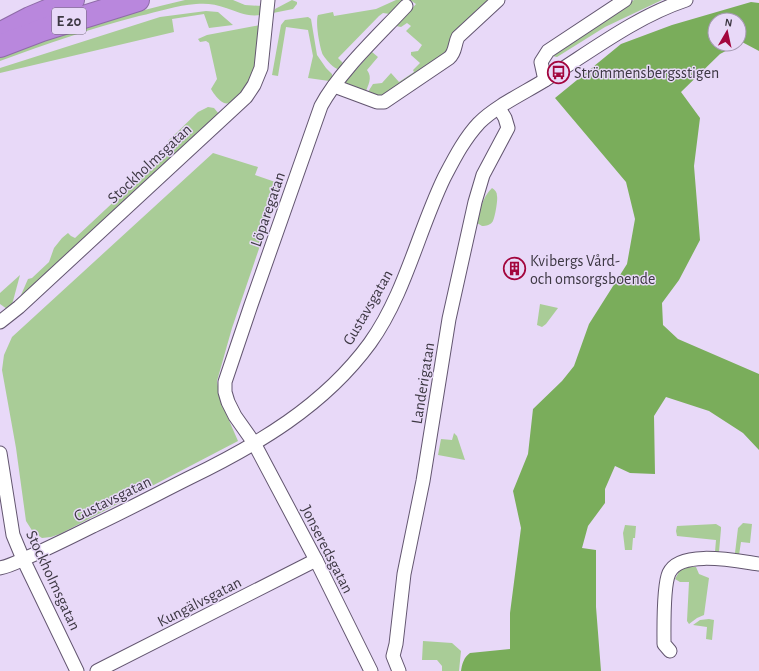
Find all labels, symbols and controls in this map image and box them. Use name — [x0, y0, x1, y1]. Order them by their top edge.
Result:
road number: E 20 — [52, 8, 86, 34]
north arrow — [707, 12, 747, 52]
text: N — [724, 17, 733, 29]
bus stop icon: Strömmensbergsstigen — [545, 59, 571, 85]
place label: Strömmensbergsstigen — [574, 65, 719, 81]
street label: Stockholmsgatan — [105, 121, 195, 206]
street label: Löparegatan — [248, 170, 288, 249]
place label: Kvibergs Vård- och omsorgsboende — [530, 253, 655, 287]
building icon: Kvibergs Vård- och omsorgsboende — [501, 256, 527, 282]
street label: Gustavsgatan — [340, 267, 396, 348]
street label: Landerigatan — [409, 341, 437, 425]
street label: Gustavsgatan — [71, 473, 154, 524]
street label: Jonseredsgatan — [298, 503, 356, 596]
street label: Stockholmsgatan — [23, 528, 83, 633]
street label: Kungälvsgatan — [155, 574, 244, 630]

